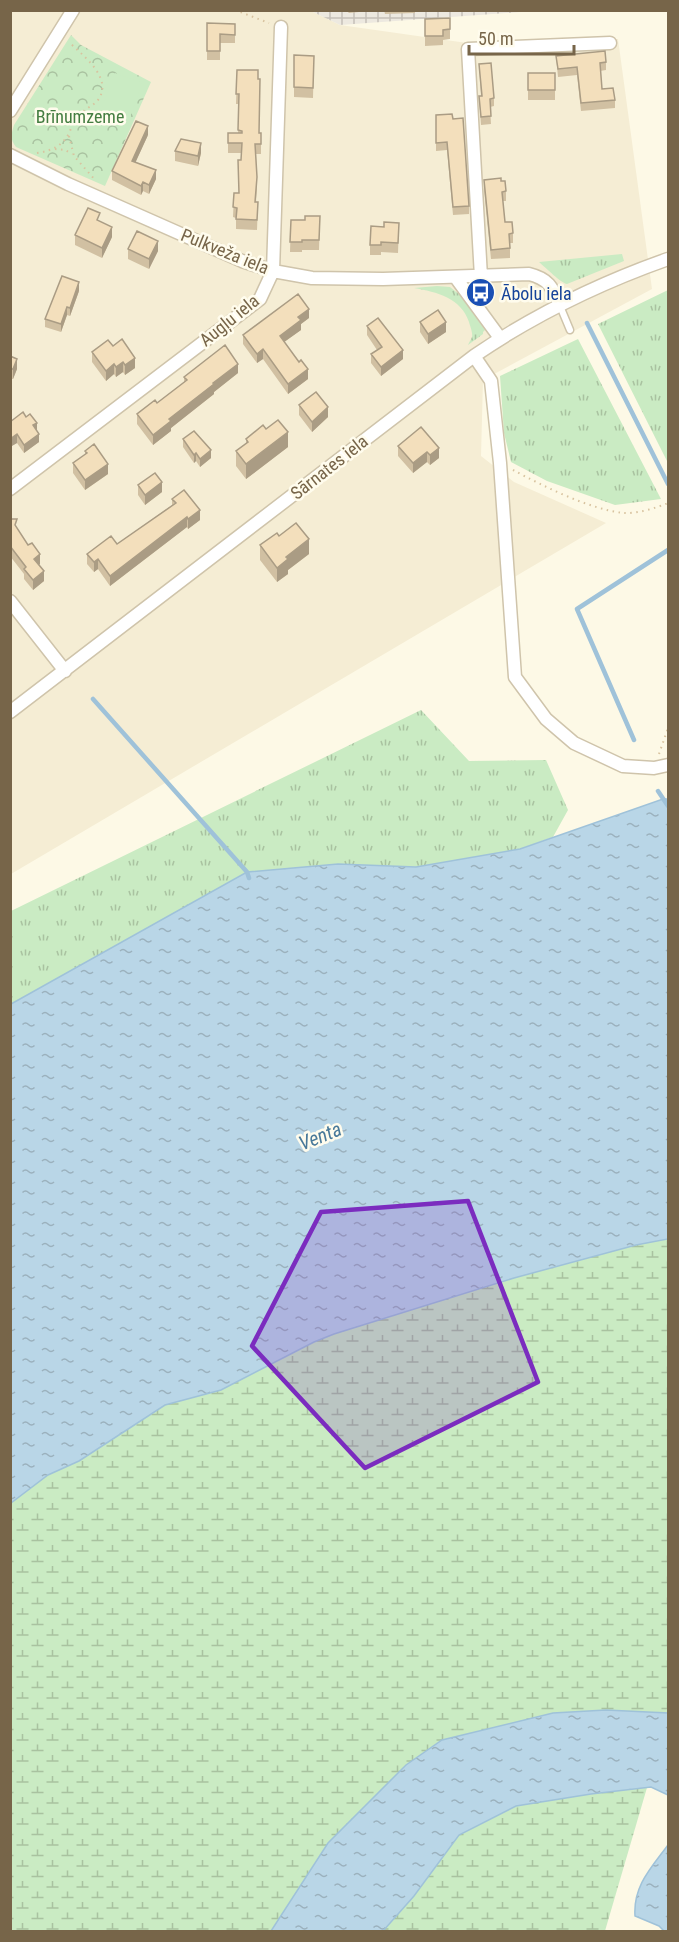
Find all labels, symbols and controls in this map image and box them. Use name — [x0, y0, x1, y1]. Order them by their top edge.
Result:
scale bar — [469, 18, 574, 56]
text: 50 m — [478, 28, 513, 49]
park label: Brīnumzeme — [36, 106, 124, 127]
street label: Pulkveža iela — [178, 224, 272, 278]
bus stop icon: Ābolu iela — [464, 277, 496, 309]
place label: Ābolu iela — [501, 283, 572, 304]
street label: Augļu iela — [195, 290, 263, 351]
street label: Sārnates iela — [286, 430, 372, 504]
water label: Venta — [295, 1117, 345, 1155]

